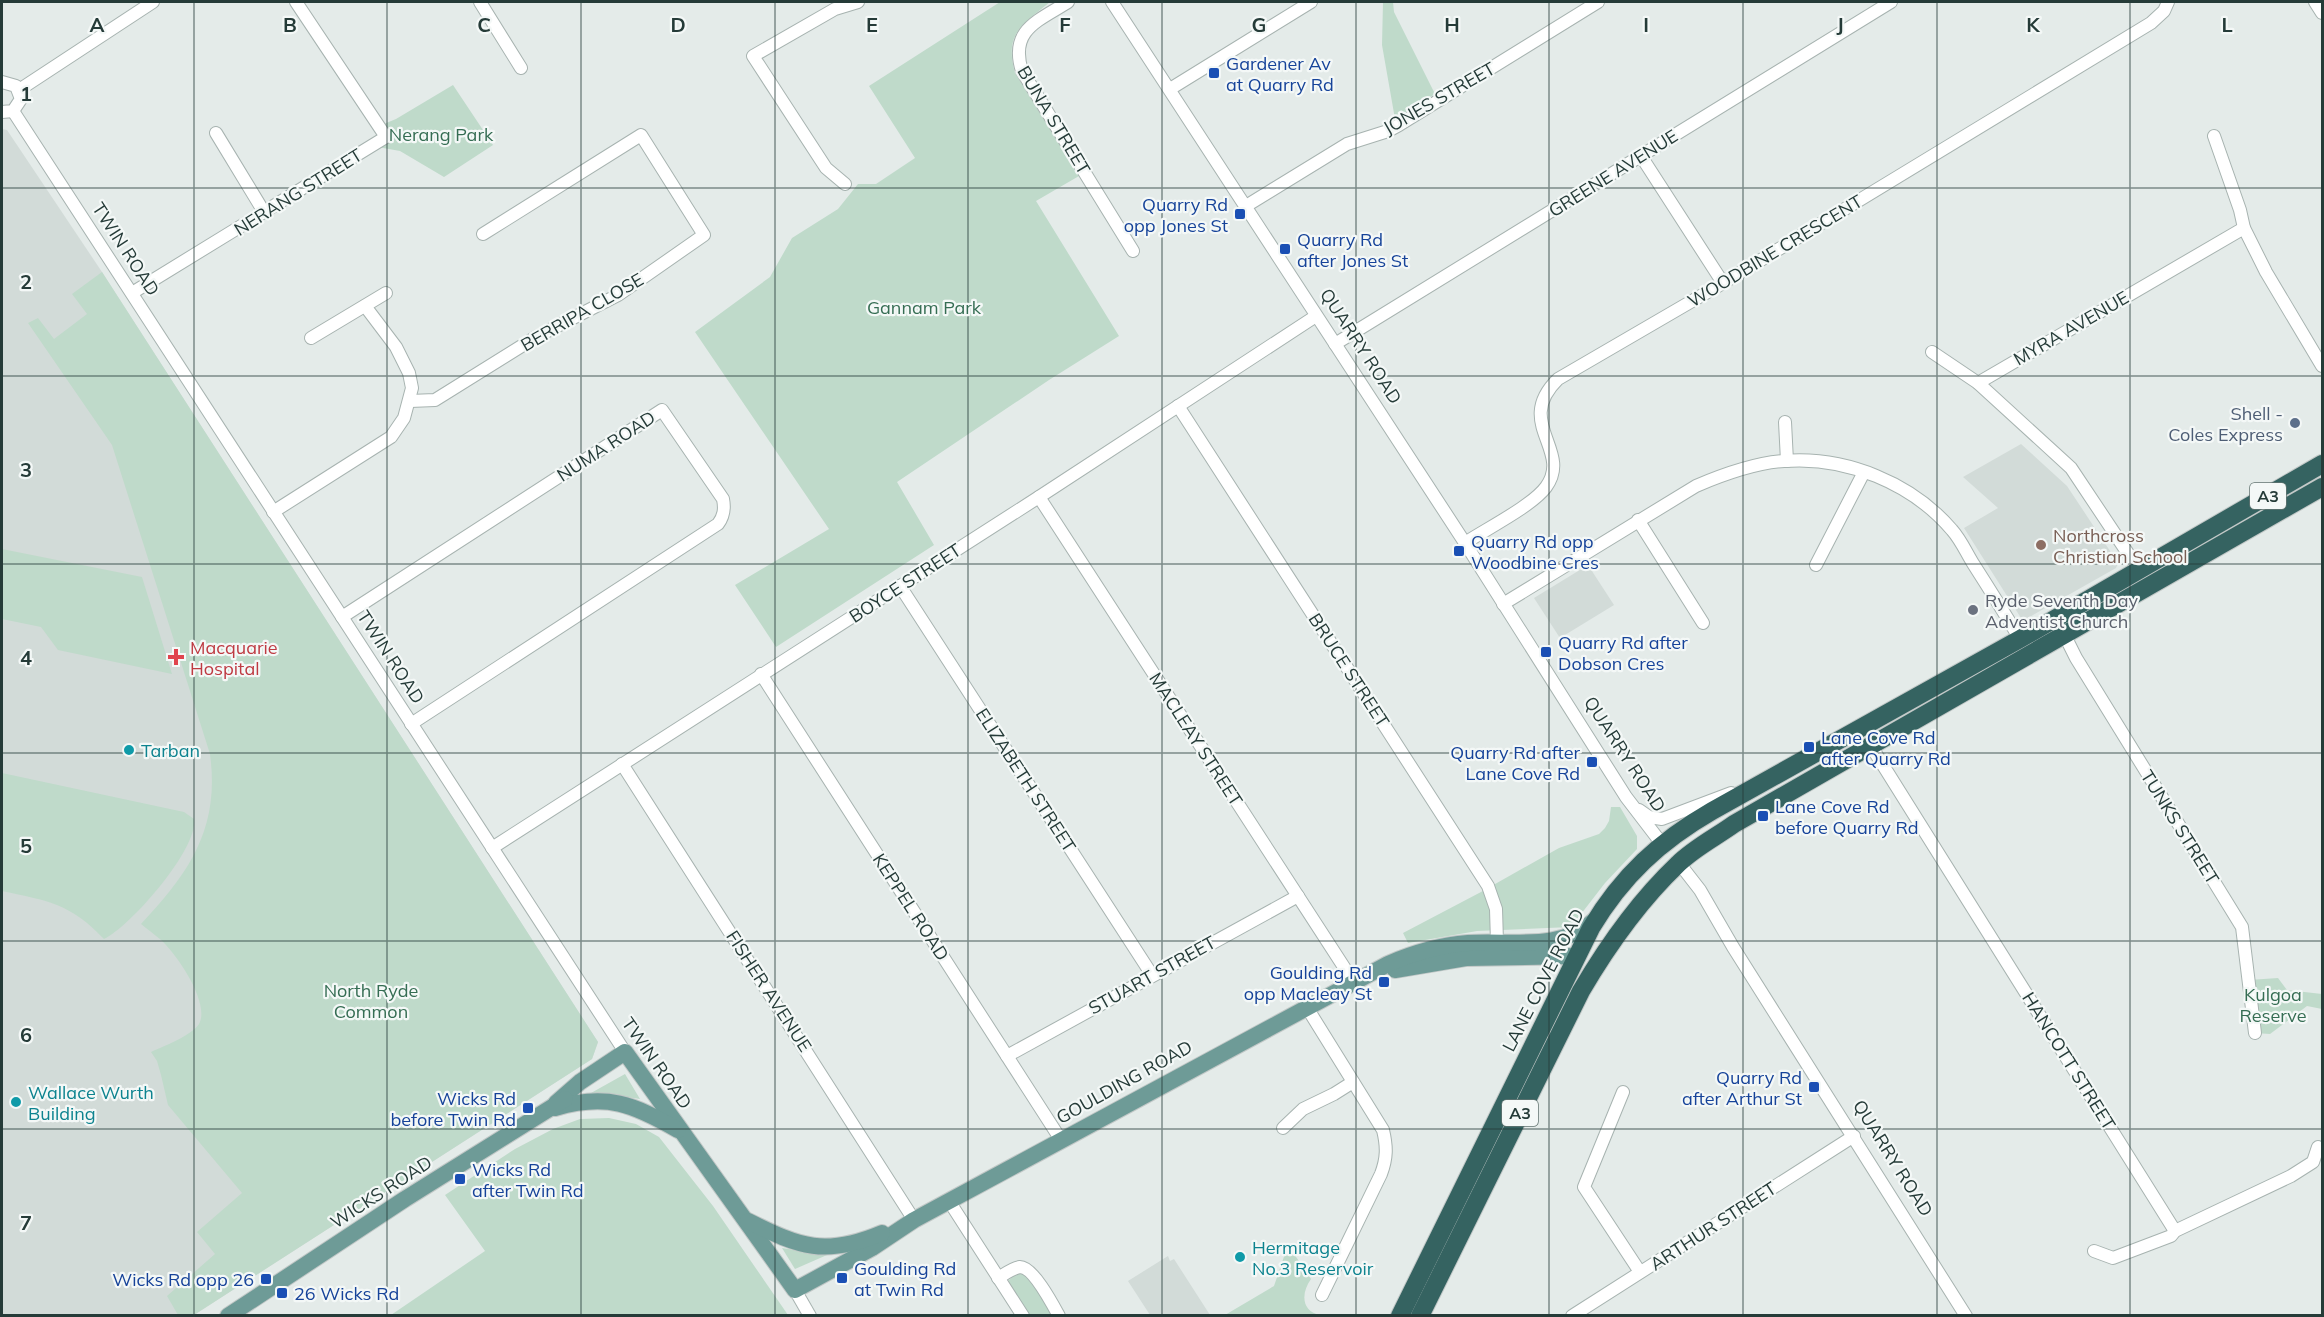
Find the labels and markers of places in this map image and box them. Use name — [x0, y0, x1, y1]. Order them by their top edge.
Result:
place label: Gardener Av at Quarry Rd — [1226, 52, 1334, 96]
marker: Gardener Av at Quarry Rd — [1207, 66, 1221, 80]
place label: Quarry Rd opp Jones St — [1124, 193, 1228, 237]
marker: Quarry Rd opp Jones St — [1233, 207, 1247, 221]
place label: Quarry Rd after Jones St — [1297, 228, 1408, 272]
marker: Quarry Rd after Jones St — [1278, 242, 1292, 256]
place label: Shell - Coles Express — [2168, 402, 2283, 446]
marker: Shell - Coles Express — [2288, 416, 2302, 430]
place label: Northcross Christian School — [2053, 524, 2188, 568]
place label: Quarry Rd opp Woodbine Cres — [1471, 530, 1599, 574]
marker: Northcross Christian School — [2034, 538, 2048, 552]
marker: Quarry Rd opp Woodbine Cres — [1452, 544, 1466, 558]
place label: Ryde Seventh Day Adventist Church — [1985, 589, 2139, 633]
marker: Ryde Seventh Day Adventist Church — [1966, 603, 1980, 617]
place label: Quarry Rd after Dobson Cres — [1558, 631, 1688, 675]
place label: Macquarie Hospital — [190, 636, 278, 680]
marker: Quarry Rd after Dobson Cres — [1539, 645, 1553, 659]
marker: Macquarie Hospital — [167, 648, 185, 666]
place label: Lane Cove Rd after Quarry Rd — [1821, 726, 1951, 770]
place label: Tarban — [141, 739, 200, 762]
marker: Lane Cove Rd after Quarry Rd — [1802, 740, 1816, 754]
place label: Quarry Rd after Lane Cove Rd — [1450, 741, 1580, 785]
marker: Tarban — [122, 743, 136, 757]
marker: Quarry Rd after Lane Cove Rd — [1585, 755, 1599, 769]
place label: Lane Cove Rd before Quarry Rd — [1775, 795, 1919, 839]
marker: Lane Cove Rd before Quarry Rd — [1756, 809, 1770, 823]
place label: Goulding Rd opp Macleay St — [1244, 961, 1372, 1005]
marker: Goulding Rd opp Macleay St — [1377, 975, 1391, 989]
place label: Quarry Rd after Arthur St — [1682, 1066, 1802, 1110]
marker: Quarry Rd after Arthur St — [1807, 1080, 1821, 1094]
place label: Wallace Wurth Building — [28, 1081, 154, 1125]
place label: Wicks Rd before Twin Rd — [390, 1087, 516, 1131]
marker: Wallace Wurth Building — [9, 1095, 23, 1109]
marker: Wicks Rd before Twin Rd — [521, 1101, 535, 1115]
place label: Wicks Rd after Twin Rd — [472, 1158, 584, 1202]
marker: Wicks Rd after Twin Rd — [453, 1172, 467, 1186]
place label: Hermitage No.3 Reservoir — [1252, 1236, 1374, 1280]
marker: Hermitage No.3 Reservoir — [1233, 1250, 1247, 1264]
place label: Goulding Rd at Twin Rd — [854, 1257, 956, 1301]
place label: Wicks Rd opp 26 — [112, 1268, 254, 1291]
marker: Goulding Rd at Twin Rd — [835, 1271, 849, 1285]
marker: Wicks Rd opp 26 — [259, 1272, 273, 1286]
place label: 26 Wicks Rd — [294, 1282, 399, 1305]
marker: 26 Wicks Rd — [275, 1286, 289, 1300]

